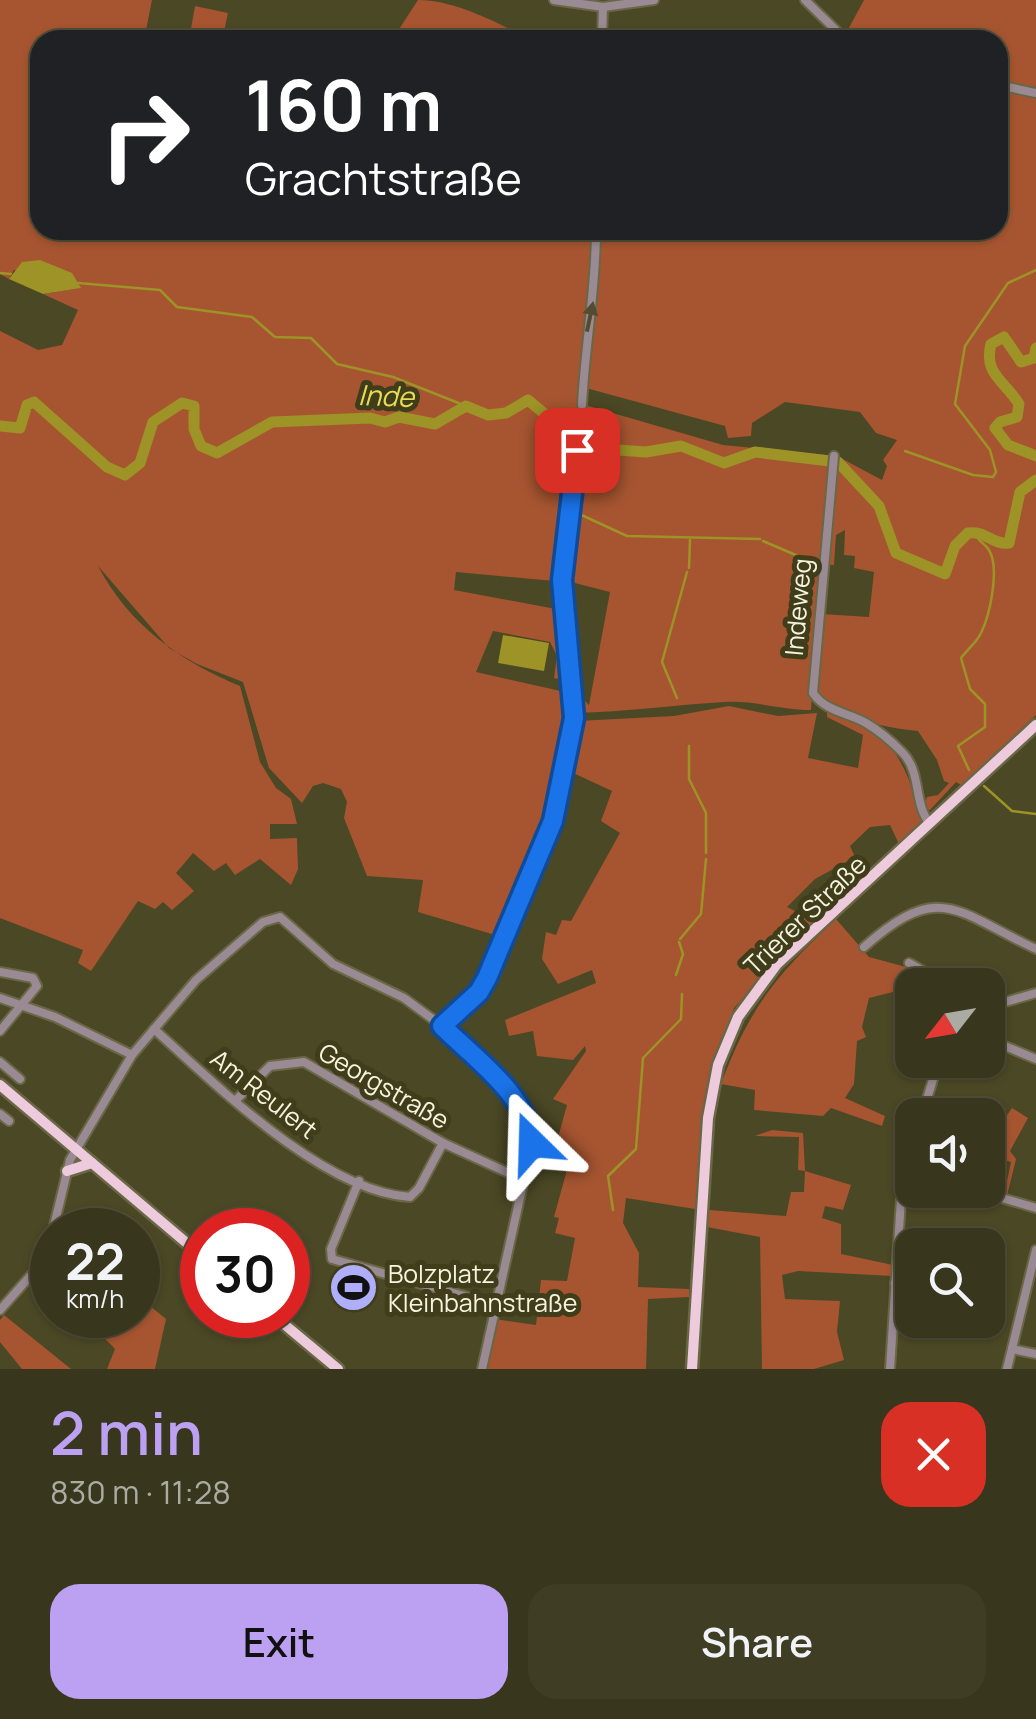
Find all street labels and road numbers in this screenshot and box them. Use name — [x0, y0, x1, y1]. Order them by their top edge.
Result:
street label: Indeweg — [776, 557, 819, 657]
street label: Trierer Straße — [736, 847, 874, 982]
street label: Georgstraße — [313, 1034, 456, 1137]
street label: Am Reulert — [204, 1041, 325, 1146]

